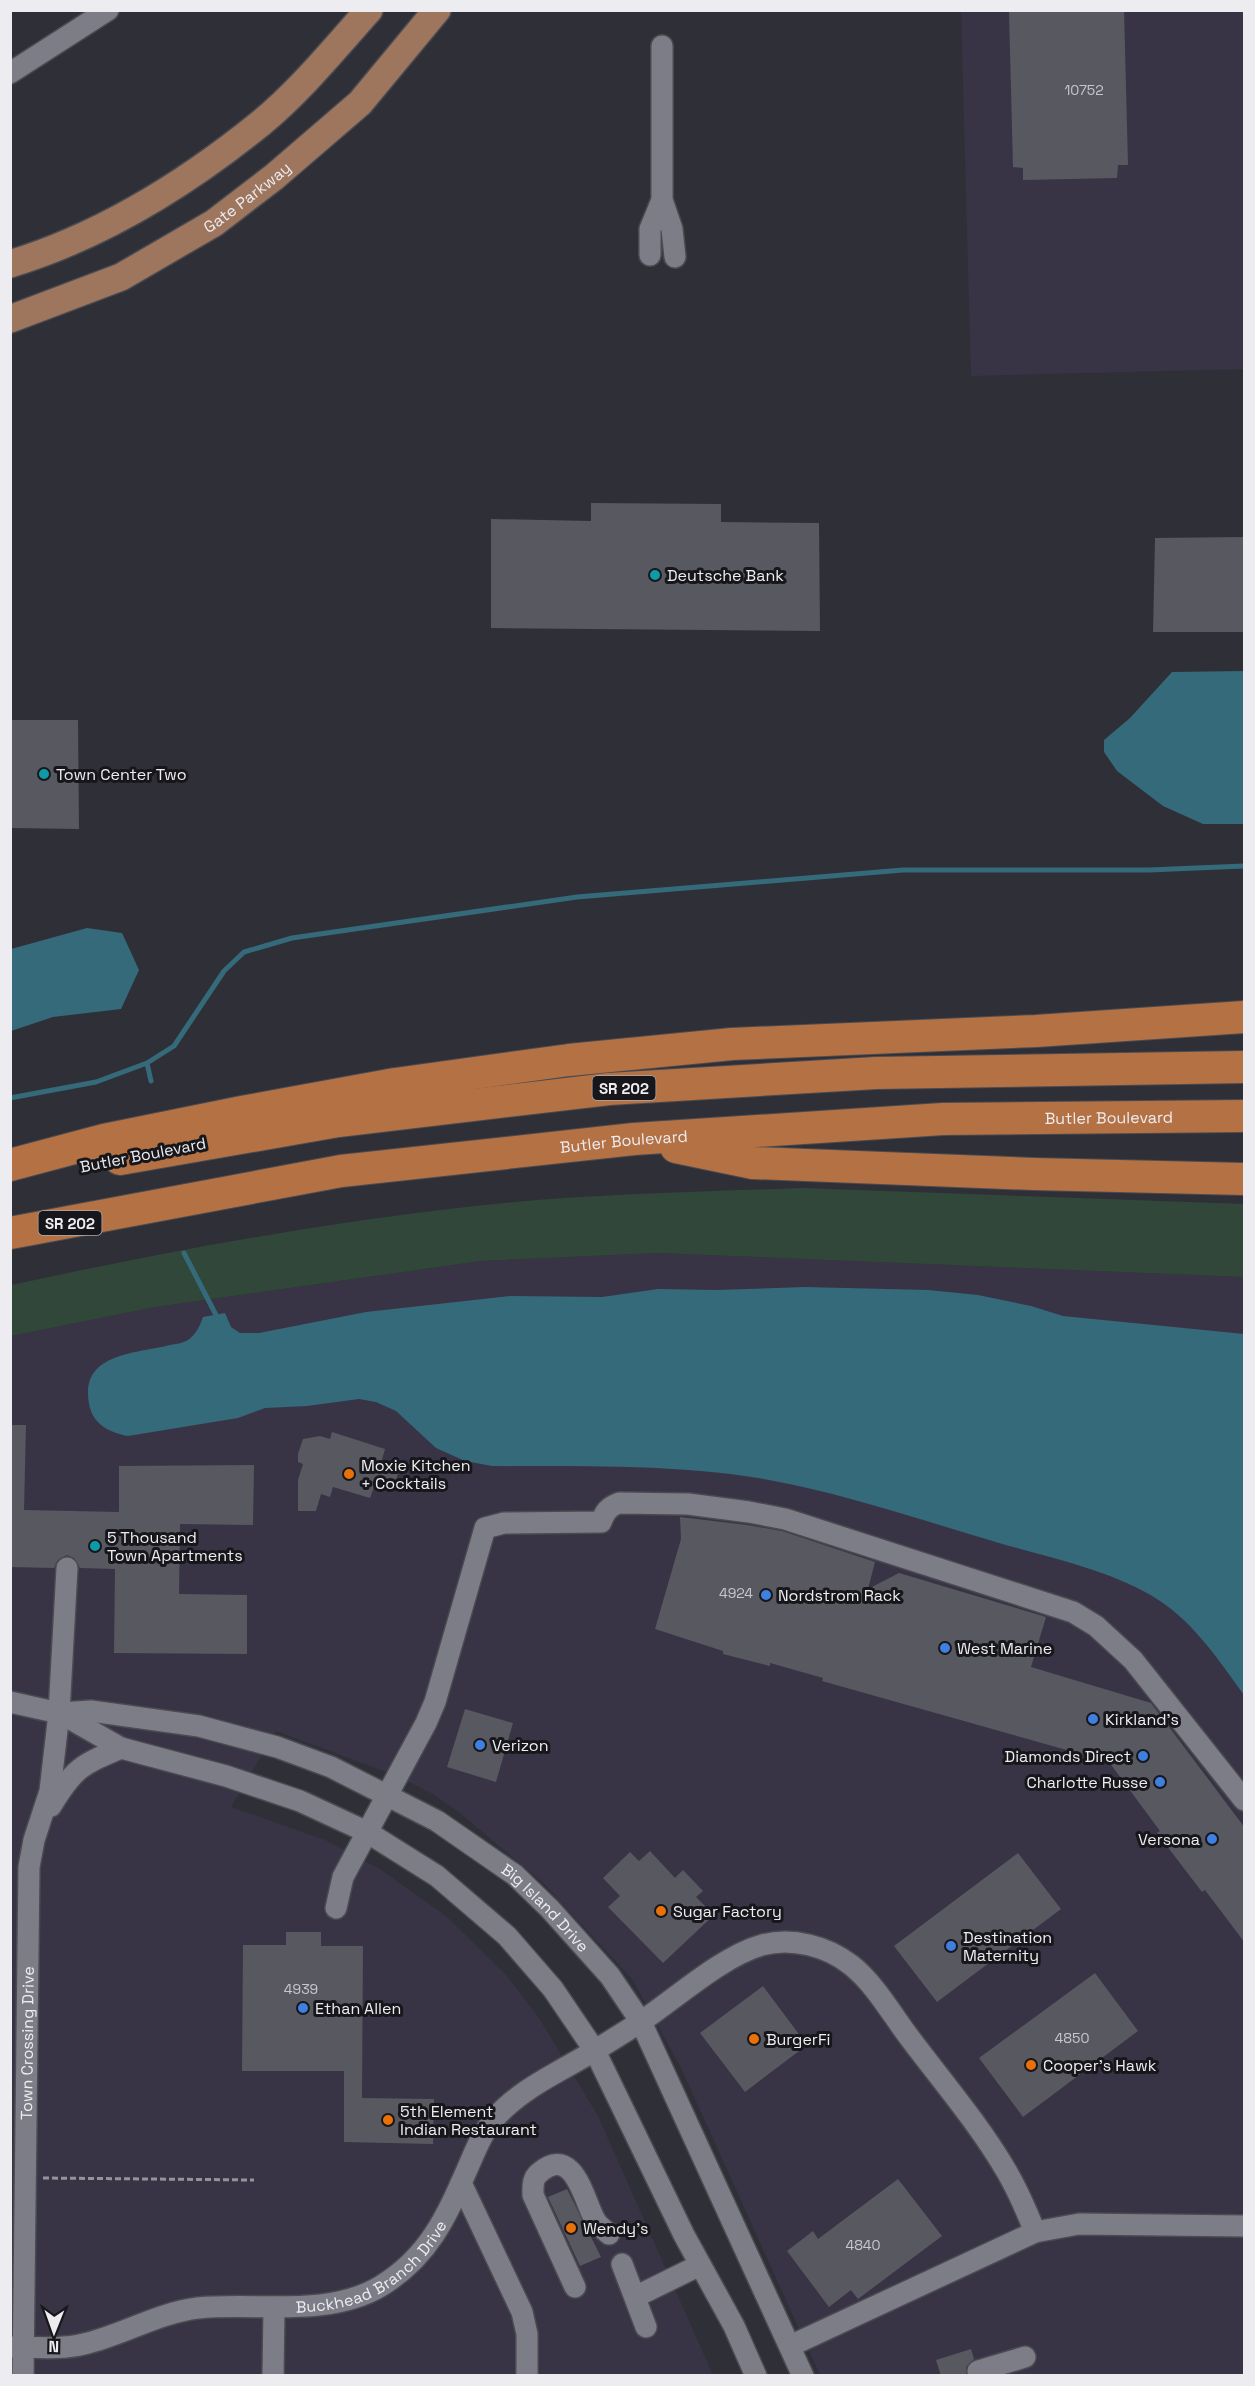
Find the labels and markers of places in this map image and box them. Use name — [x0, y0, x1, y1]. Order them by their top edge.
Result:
place label: Deutsche Bank — [667, 565, 784, 586]
marker: Deutsche Bank — [648, 568, 662, 582]
place label: Town Center Two — [56, 764, 187, 785]
marker: Town Center Two — [37, 767, 51, 781]
place label: Moxie Kitchen + Cocktails — [361, 1455, 471, 1494]
marker: Moxie Kitchen + Cocktails — [342, 1467, 356, 1481]
place label: 5 Thousand Town Apartments — [107, 1527, 243, 1566]
marker: 5 Thousand Town Apartments — [88, 1539, 102, 1553]
place label: Nordstrom Rack — [778, 1585, 901, 1606]
marker: Nordstrom Rack — [759, 1588, 773, 1602]
place label: West Marine — [957, 1638, 1052, 1659]
marker: West Marine — [938, 1641, 952, 1655]
place label: Kirkland's — [1105, 1709, 1179, 1730]
marker: Kirkland's — [1086, 1712, 1100, 1726]
place label: Verizon — [492, 1735, 548, 1756]
marker: Verizon — [473, 1738, 487, 1752]
place label: Diamonds Direct — [1005, 1746, 1131, 1767]
marker: Diamonds Direct — [1136, 1749, 1150, 1763]
place label: Charlotte Russe — [1027, 1772, 1148, 1793]
marker: Charlotte Russe — [1153, 1775, 1167, 1789]
place label: Versona — [1138, 1829, 1200, 1850]
marker: Versona — [1205, 1832, 1219, 1846]
place label: Sugar Factory — [673, 1901, 782, 1922]
marker: Sugar Factory — [654, 1904, 668, 1918]
place label: Destination Maternity — [963, 1927, 1052, 1966]
marker: Destination Maternity — [944, 1939, 958, 1953]
place label: Ethan Allen — [315, 1998, 401, 2019]
marker: Ethan Allen — [296, 2001, 310, 2015]
place label: BurgerFi — [766, 2029, 830, 2050]
marker: BurgerFi — [747, 2032, 761, 2046]
place label: Cooper's Hawk — [1043, 2055, 1157, 2076]
marker: Cooper's Hawk — [1024, 2058, 1038, 2072]
place label: 5th Element Indian Restaurant — [400, 2101, 537, 2140]
marker: 5th Element Indian Restaurant — [381, 2113, 395, 2127]
place label: Wendy's — [583, 2218, 649, 2239]
marker: Wendy's — [564, 2221, 578, 2235]

